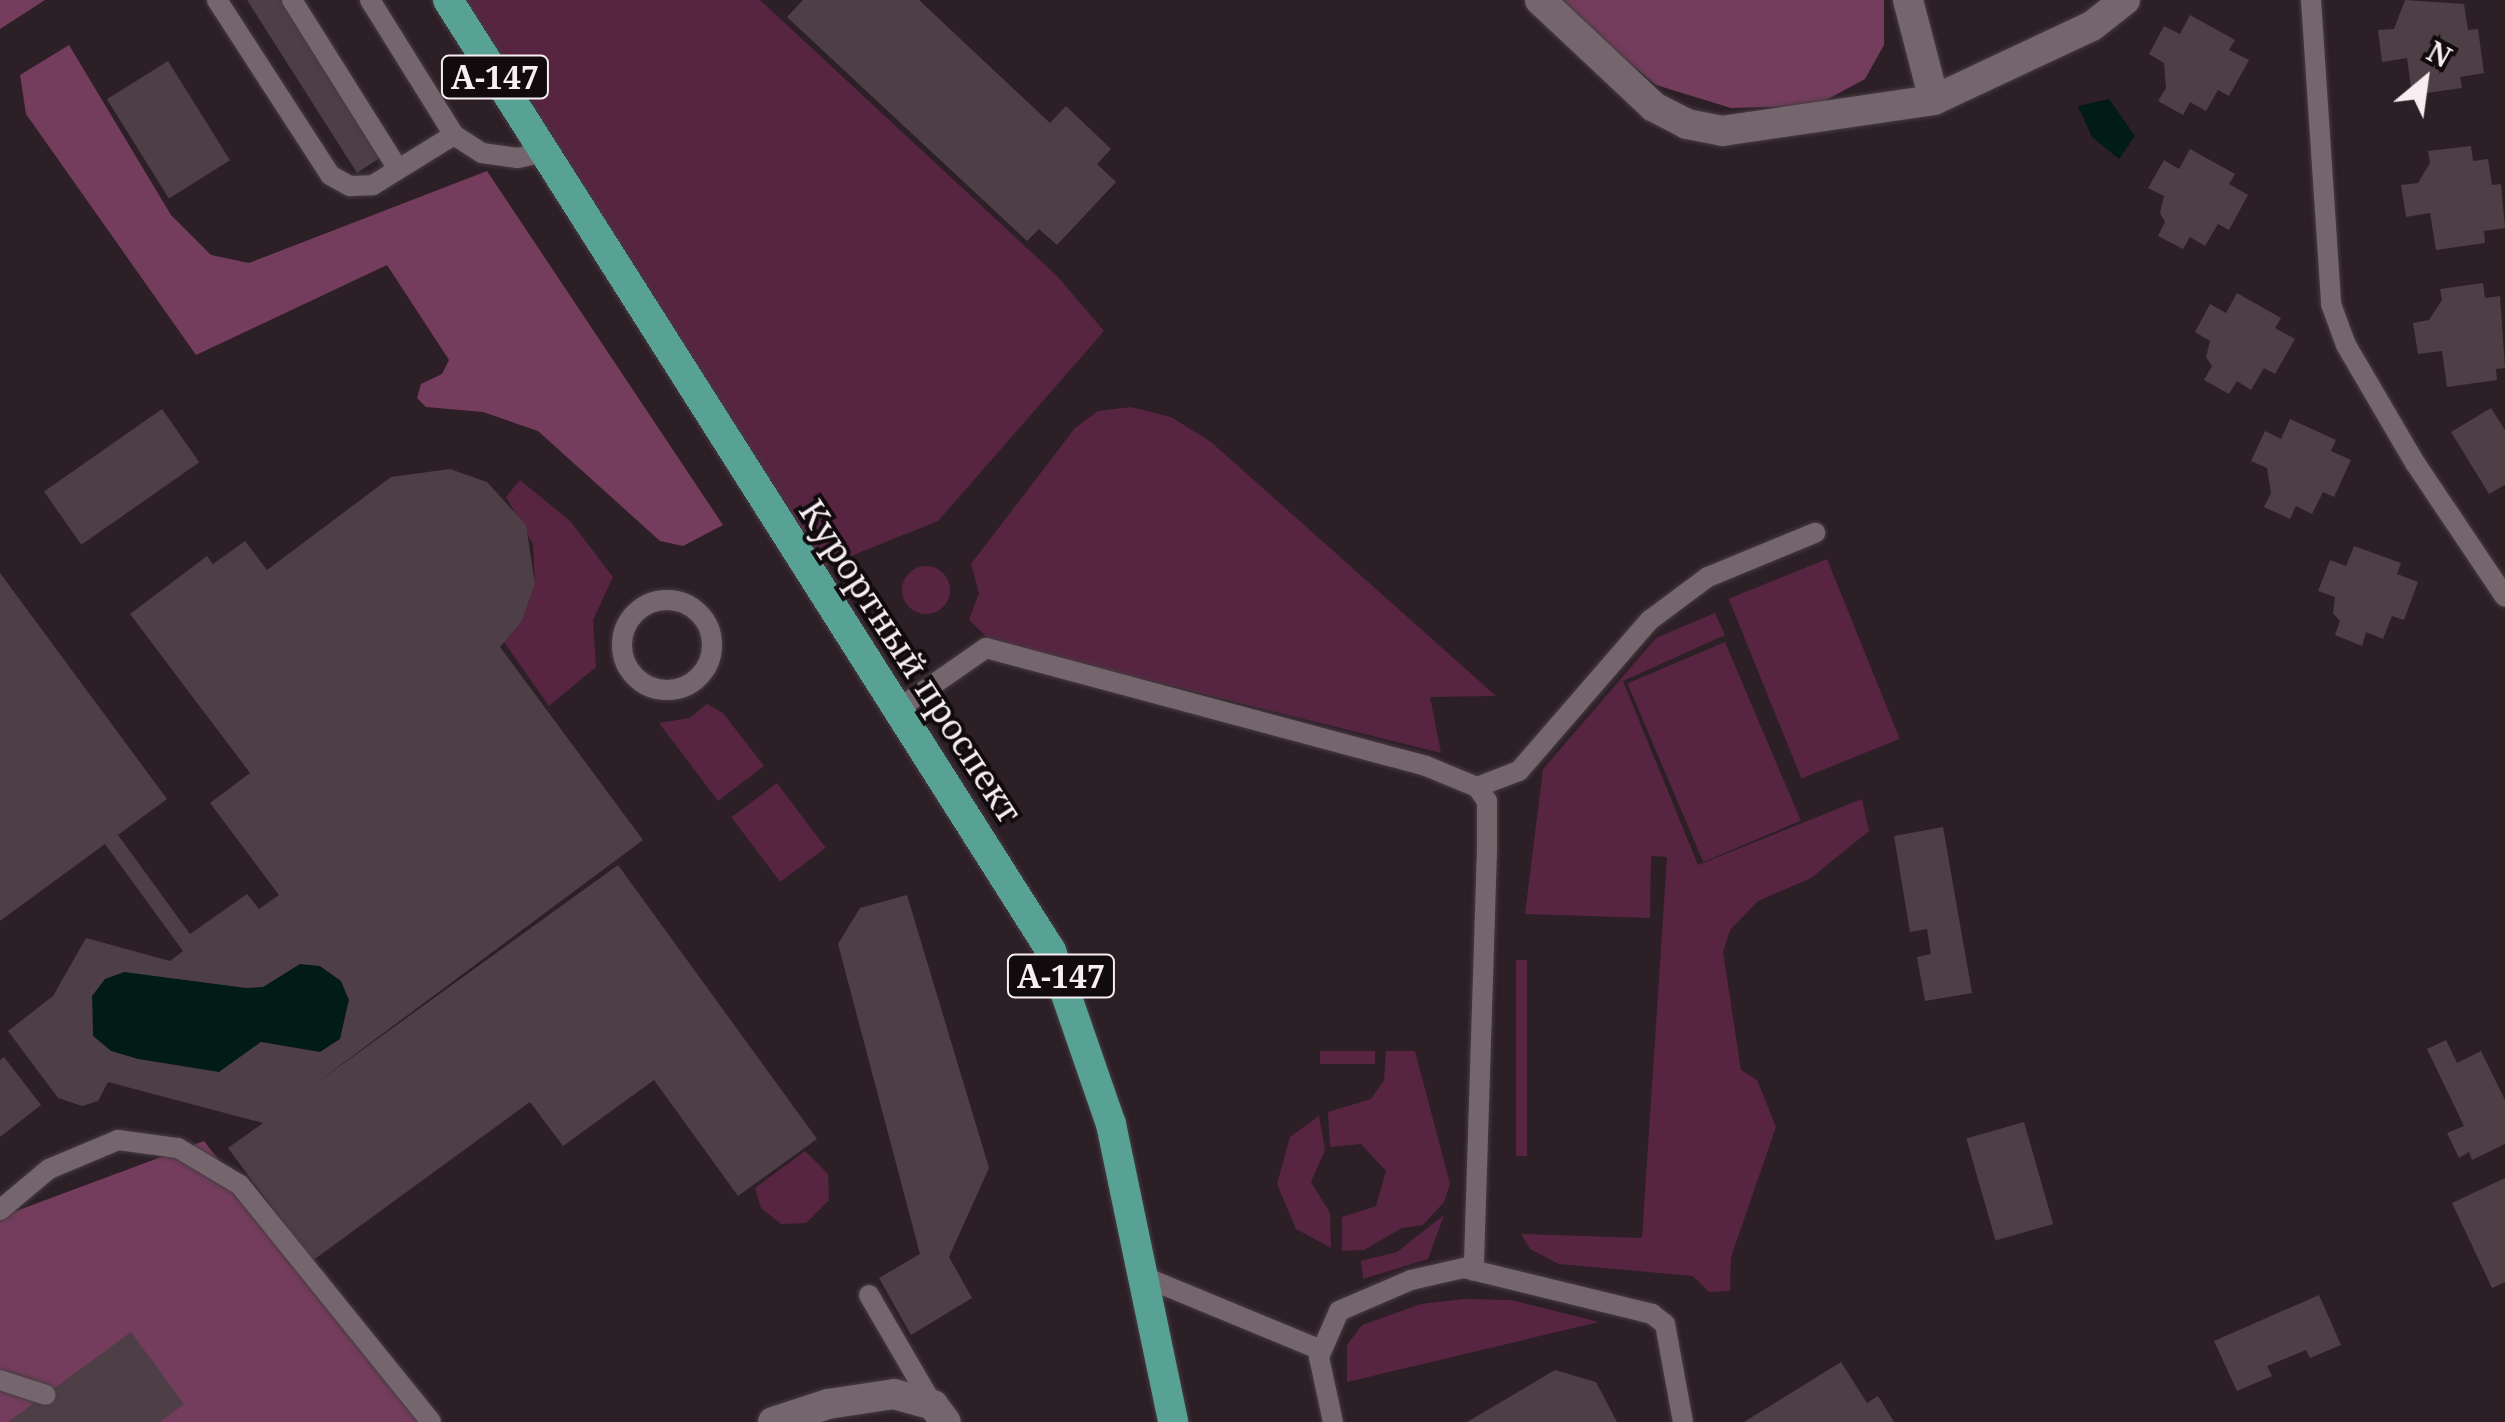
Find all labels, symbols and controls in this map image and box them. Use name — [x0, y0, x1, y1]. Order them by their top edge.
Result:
north arrow — [2375, 30, 2475, 130]
text: N — [2421, 32, 2458, 76]
road number: А-147 — [440, 50, 550, 104]
street label: Курортный проспект — [791, 492, 1031, 830]
road number: А-147 — [1006, 949, 1116, 1003]

